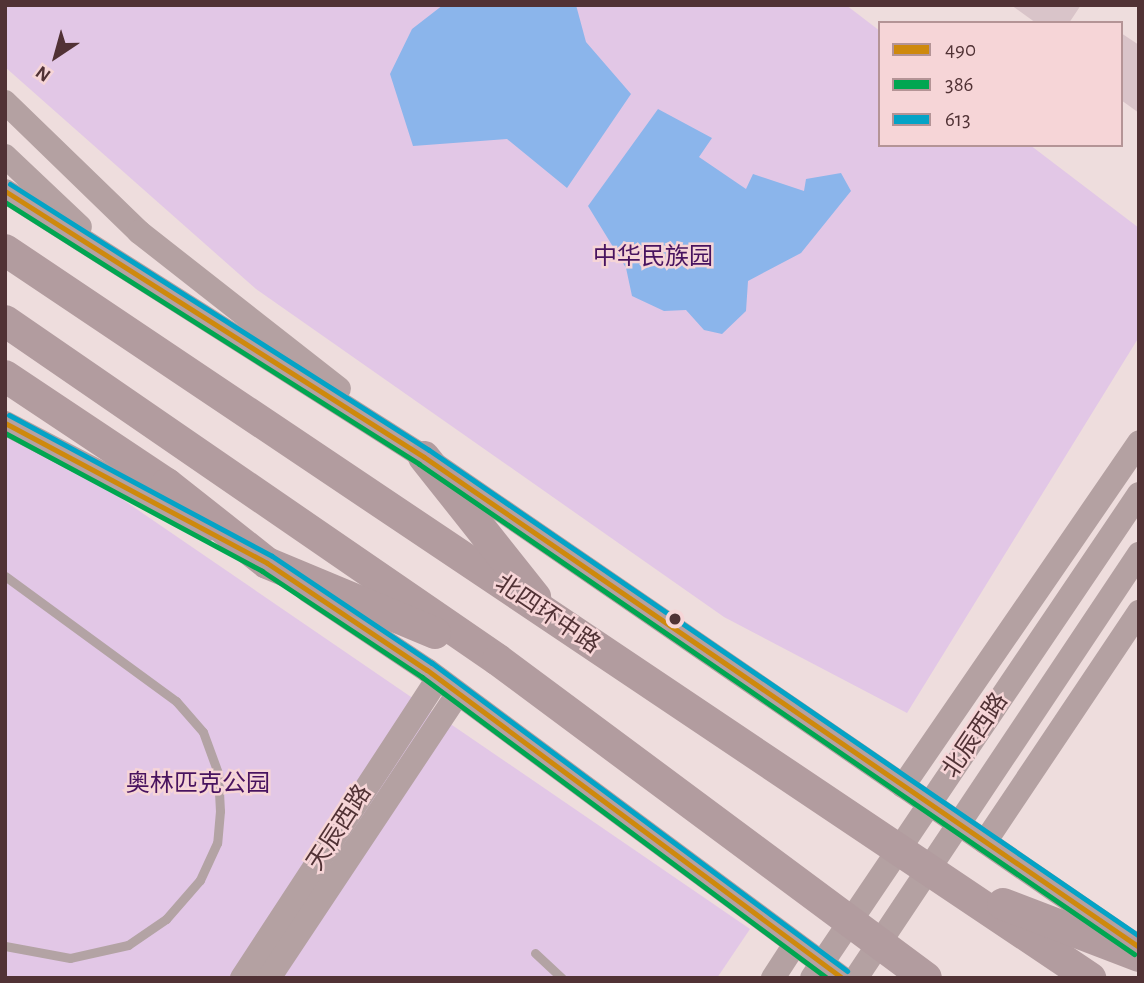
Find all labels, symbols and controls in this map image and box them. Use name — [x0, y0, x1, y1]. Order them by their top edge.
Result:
north arrow — [21, 21, 91, 91]
legend — [878, 21, 1123, 147]
text: 490 — [945, 39, 976, 60]
text: N — [32, 62, 54, 85]
text: 386 — [945, 74, 973, 95]
text: 613 — [945, 109, 971, 130]
park label: 中华民族园 — [593, 244, 713, 272]
street label: 北四环中路 — [489, 570, 605, 660]
unlabelled marker — [668, 612, 682, 626]
street label: 北辰西路 — [937, 688, 1015, 784]
park label: 奥林匹克公园 — [126, 771, 270, 799]
street label: 天辰西路 — [302, 780, 378, 876]

